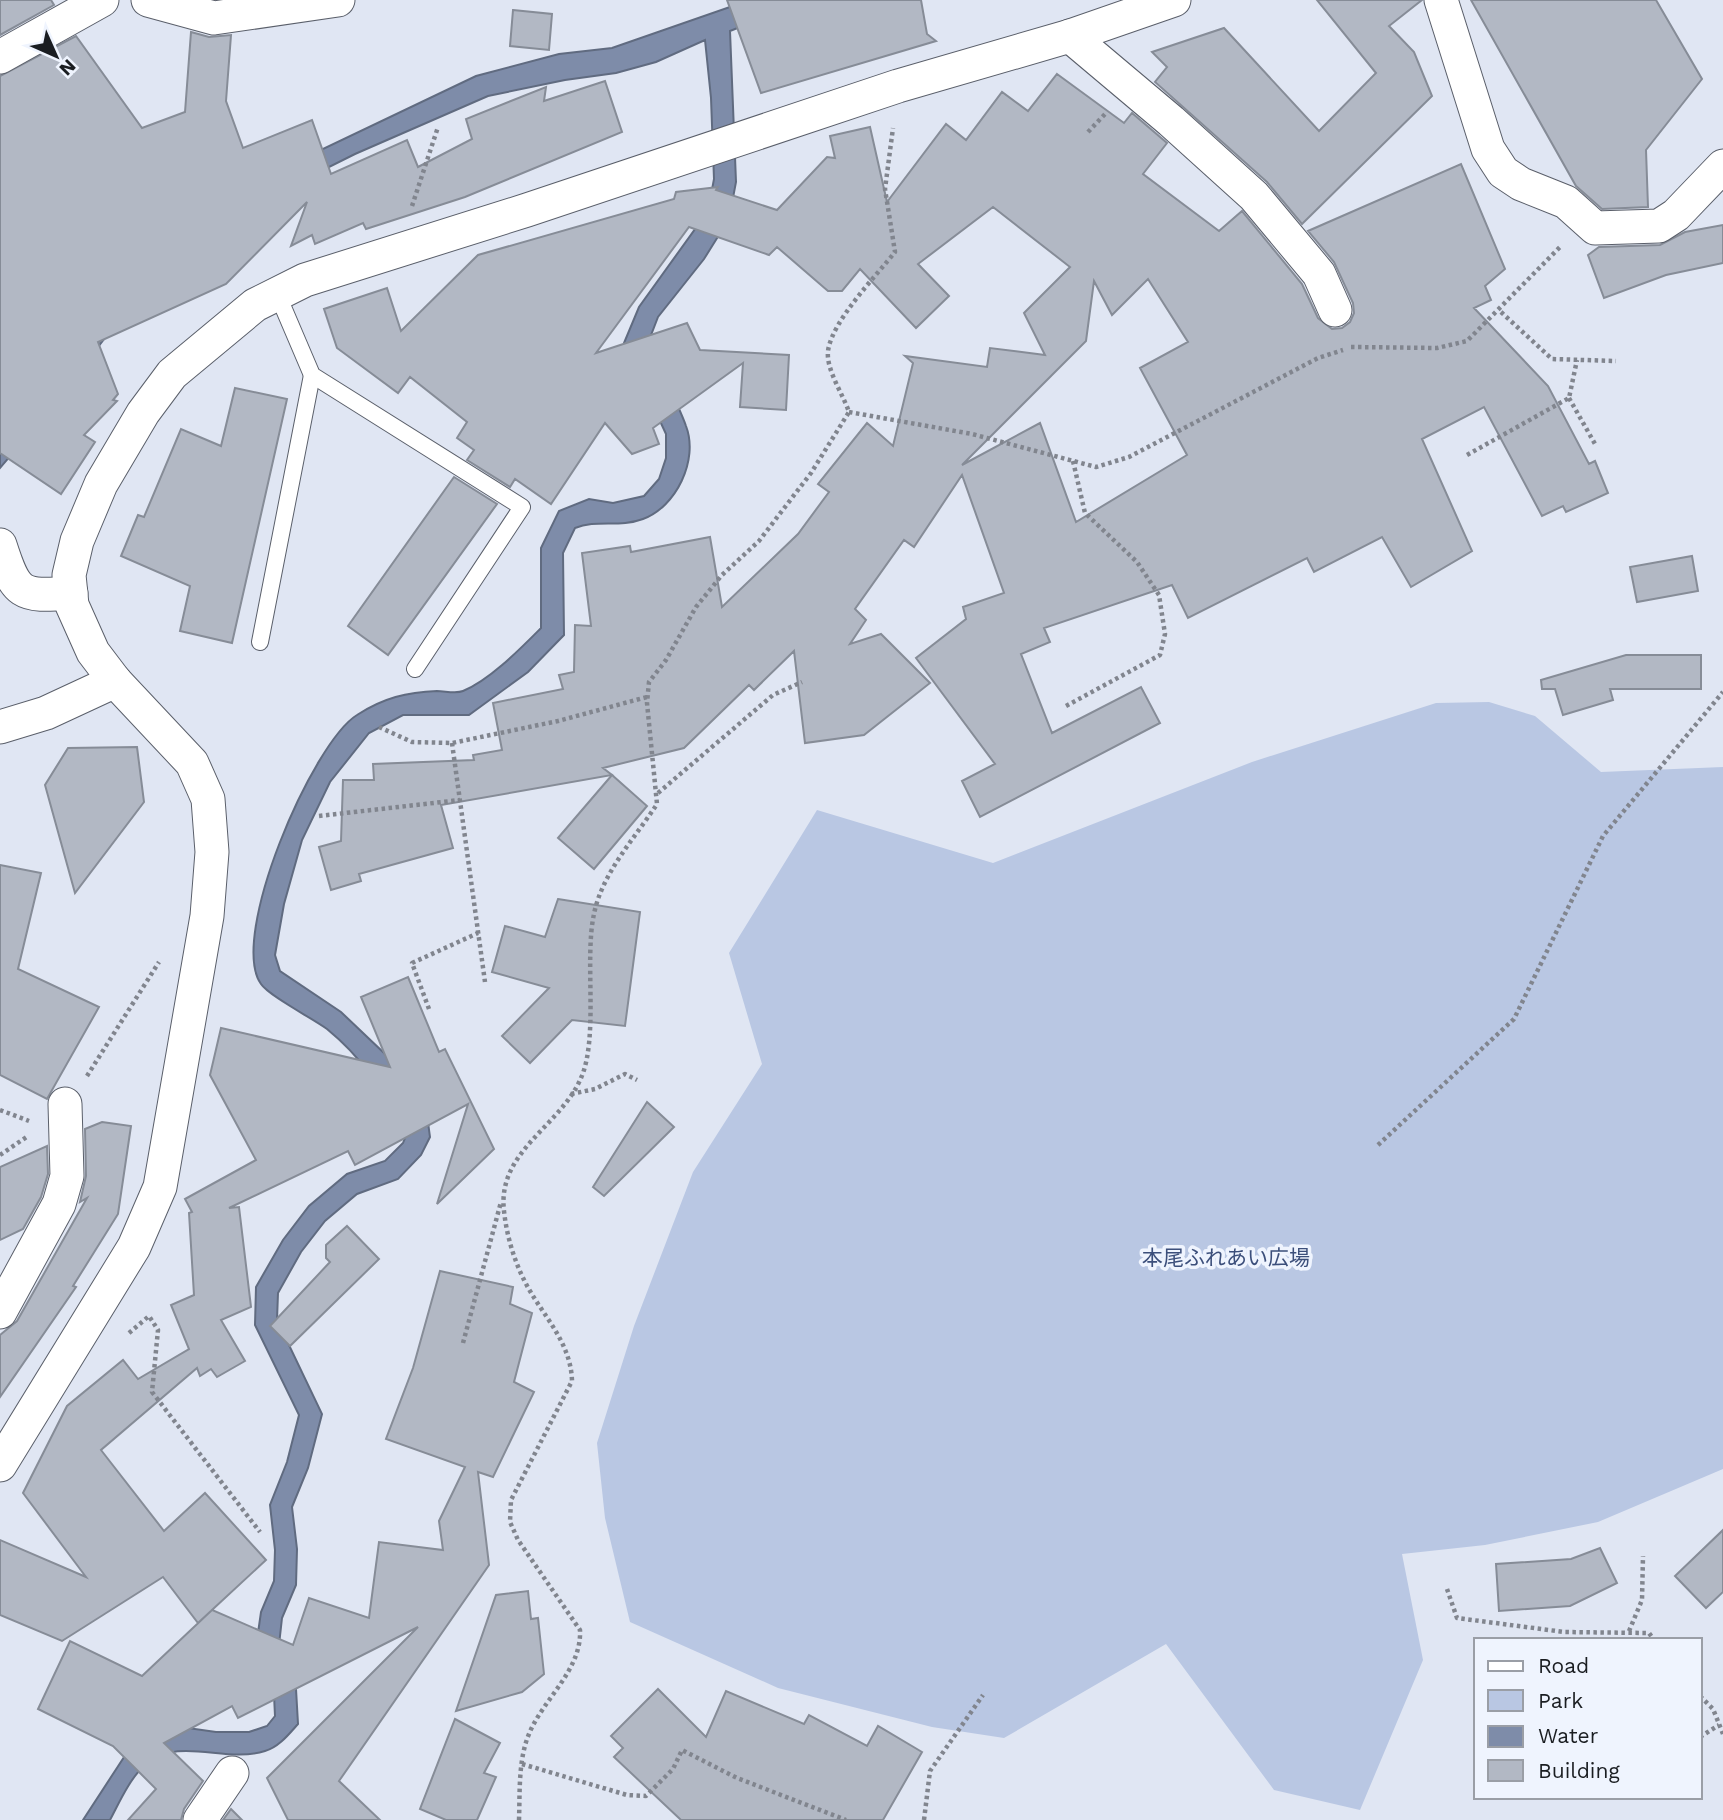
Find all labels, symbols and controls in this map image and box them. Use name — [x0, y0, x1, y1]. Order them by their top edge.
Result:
north arrow — [21, 21, 91, 91]
text: N — [55, 55, 81, 81]
park label: 本尾ふれあい広場 — [1142, 1245, 1310, 1270]
legend — [1474, 1638, 1702, 1799]
text: Road — [1538, 1653, 1589, 1678]
text: Park — [1538, 1688, 1583, 1713]
text: Water — [1538, 1723, 1599, 1748]
text: Building — [1538, 1758, 1620, 1783]

